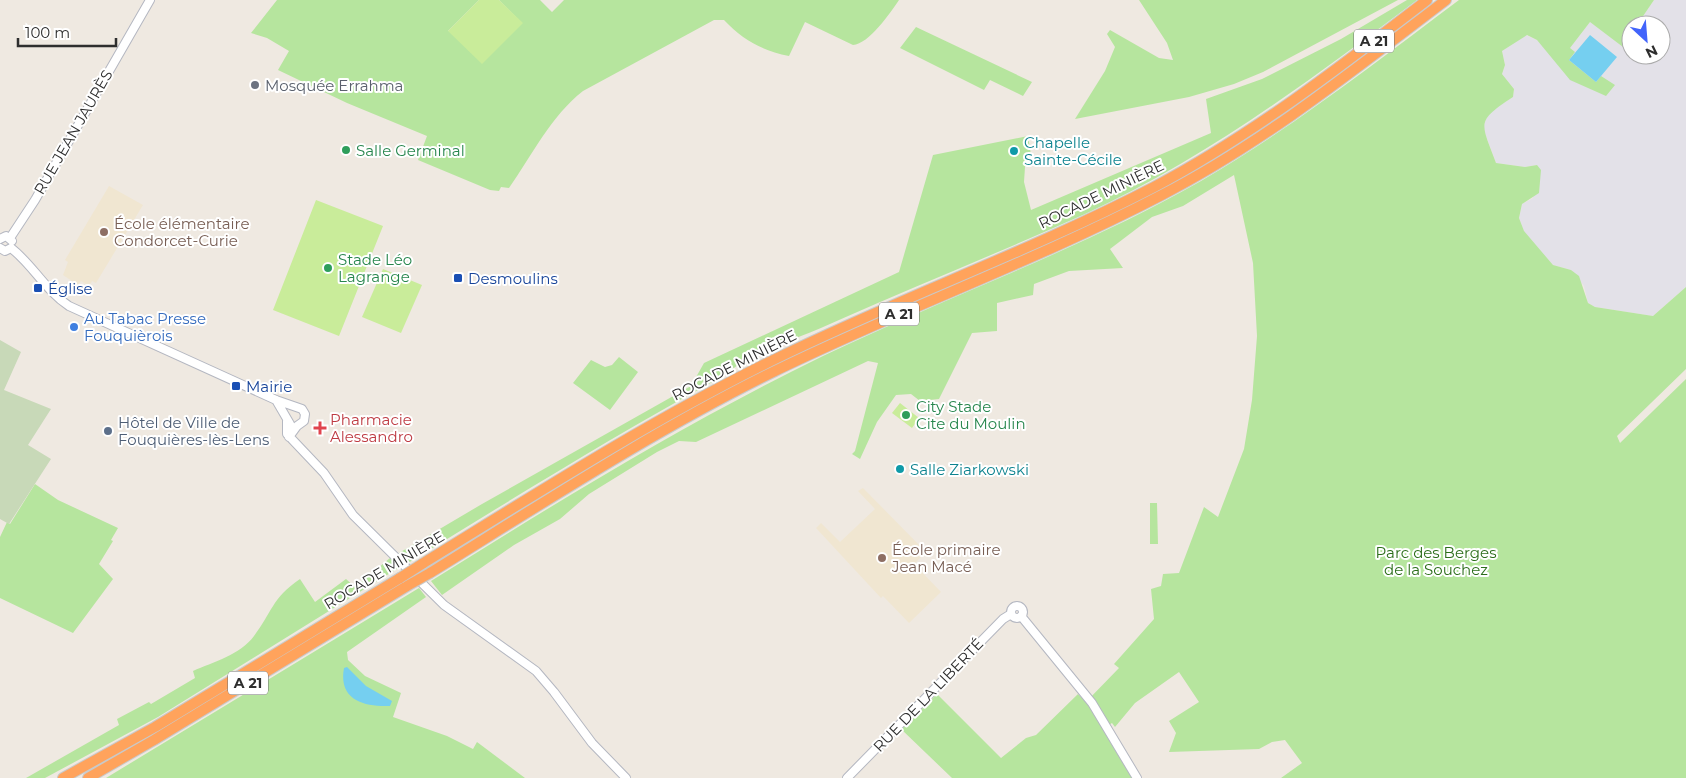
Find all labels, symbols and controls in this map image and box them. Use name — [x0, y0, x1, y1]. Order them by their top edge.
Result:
scale bar — [18, 15, 115, 47]
north arrow — [1621, 15, 1671, 65]
text: 100 m — [25, 23, 70, 42]
road number: A 21 — [1354, 29, 1394, 52]
text: N — [1643, 41, 1661, 62]
street label: RUE JEAN JAURÈS — [30, 66, 116, 198]
place label: Mosquée Errahma — [265, 76, 403, 95]
marker: Mosquée Errahma — [249, 79, 261, 91]
place label: Chapelle Sainte-Cécile — [1024, 133, 1122, 169]
place label: Salle Germinal — [356, 141, 465, 160]
marker: Salle Germinal — [340, 144, 352, 156]
marker: Chapelle Sainte-Cécile — [1008, 145, 1020, 157]
street label: ROCADE MINIÈRE — [1035, 155, 1167, 233]
place label: École élémentaire Condorcet-Curie — [114, 214, 250, 250]
marker: École élémentaire Condorcet-Curie — [98, 226, 110, 238]
place label: Stade Léo Lagrange — [338, 250, 412, 286]
marker: Stade Léo Lagrange — [322, 262, 334, 274]
place label: Desmoulins — [468, 269, 558, 288]
marker: Desmoulins — [452, 272, 464, 284]
place label: Église — [48, 279, 93, 298]
marker: Église — [32, 282, 44, 294]
road number: A 21 — [879, 302, 919, 326]
place label: Au Tabac Presse Fouquièrois — [84, 309, 206, 345]
marker: Au Tabac Presse Fouquièrois — [68, 321, 80, 333]
street label: ROCADE MINIÈRE — [668, 325, 800, 405]
place label: Mairie — [246, 377, 292, 396]
marker: Mairie — [230, 380, 242, 392]
place label: City Stade Cite du Moulin — [916, 397, 1026, 433]
marker: City Stade Cite du Moulin — [900, 409, 912, 421]
place label: Pharmacie Alessandro — [330, 410, 413, 446]
place label: Hôtel de Ville de Fouquières-lès-Lens — [118, 413, 269, 449]
marker: Pharmacie Alessandro — [314, 422, 326, 434]
marker: Hôtel de Ville de Fouquières-lès-Lens — [102, 425, 114, 437]
place label: Salle Ziarkowski — [910, 460, 1029, 479]
marker: Salle Ziarkowski — [894, 463, 906, 475]
street label: ROCADE MINIÈRE — [320, 526, 448, 614]
place label: École primaire Jean Macé — [891, 540, 1000, 576]
park label: Parc des Berges de la Souchez — [1376, 543, 1496, 579]
marker: École primaire Jean Macé — [876, 552, 888, 564]
street label: RUE DE LA LIBERTÉ — [869, 634, 987, 756]
road number: A 21 — [228, 671, 268, 694]

